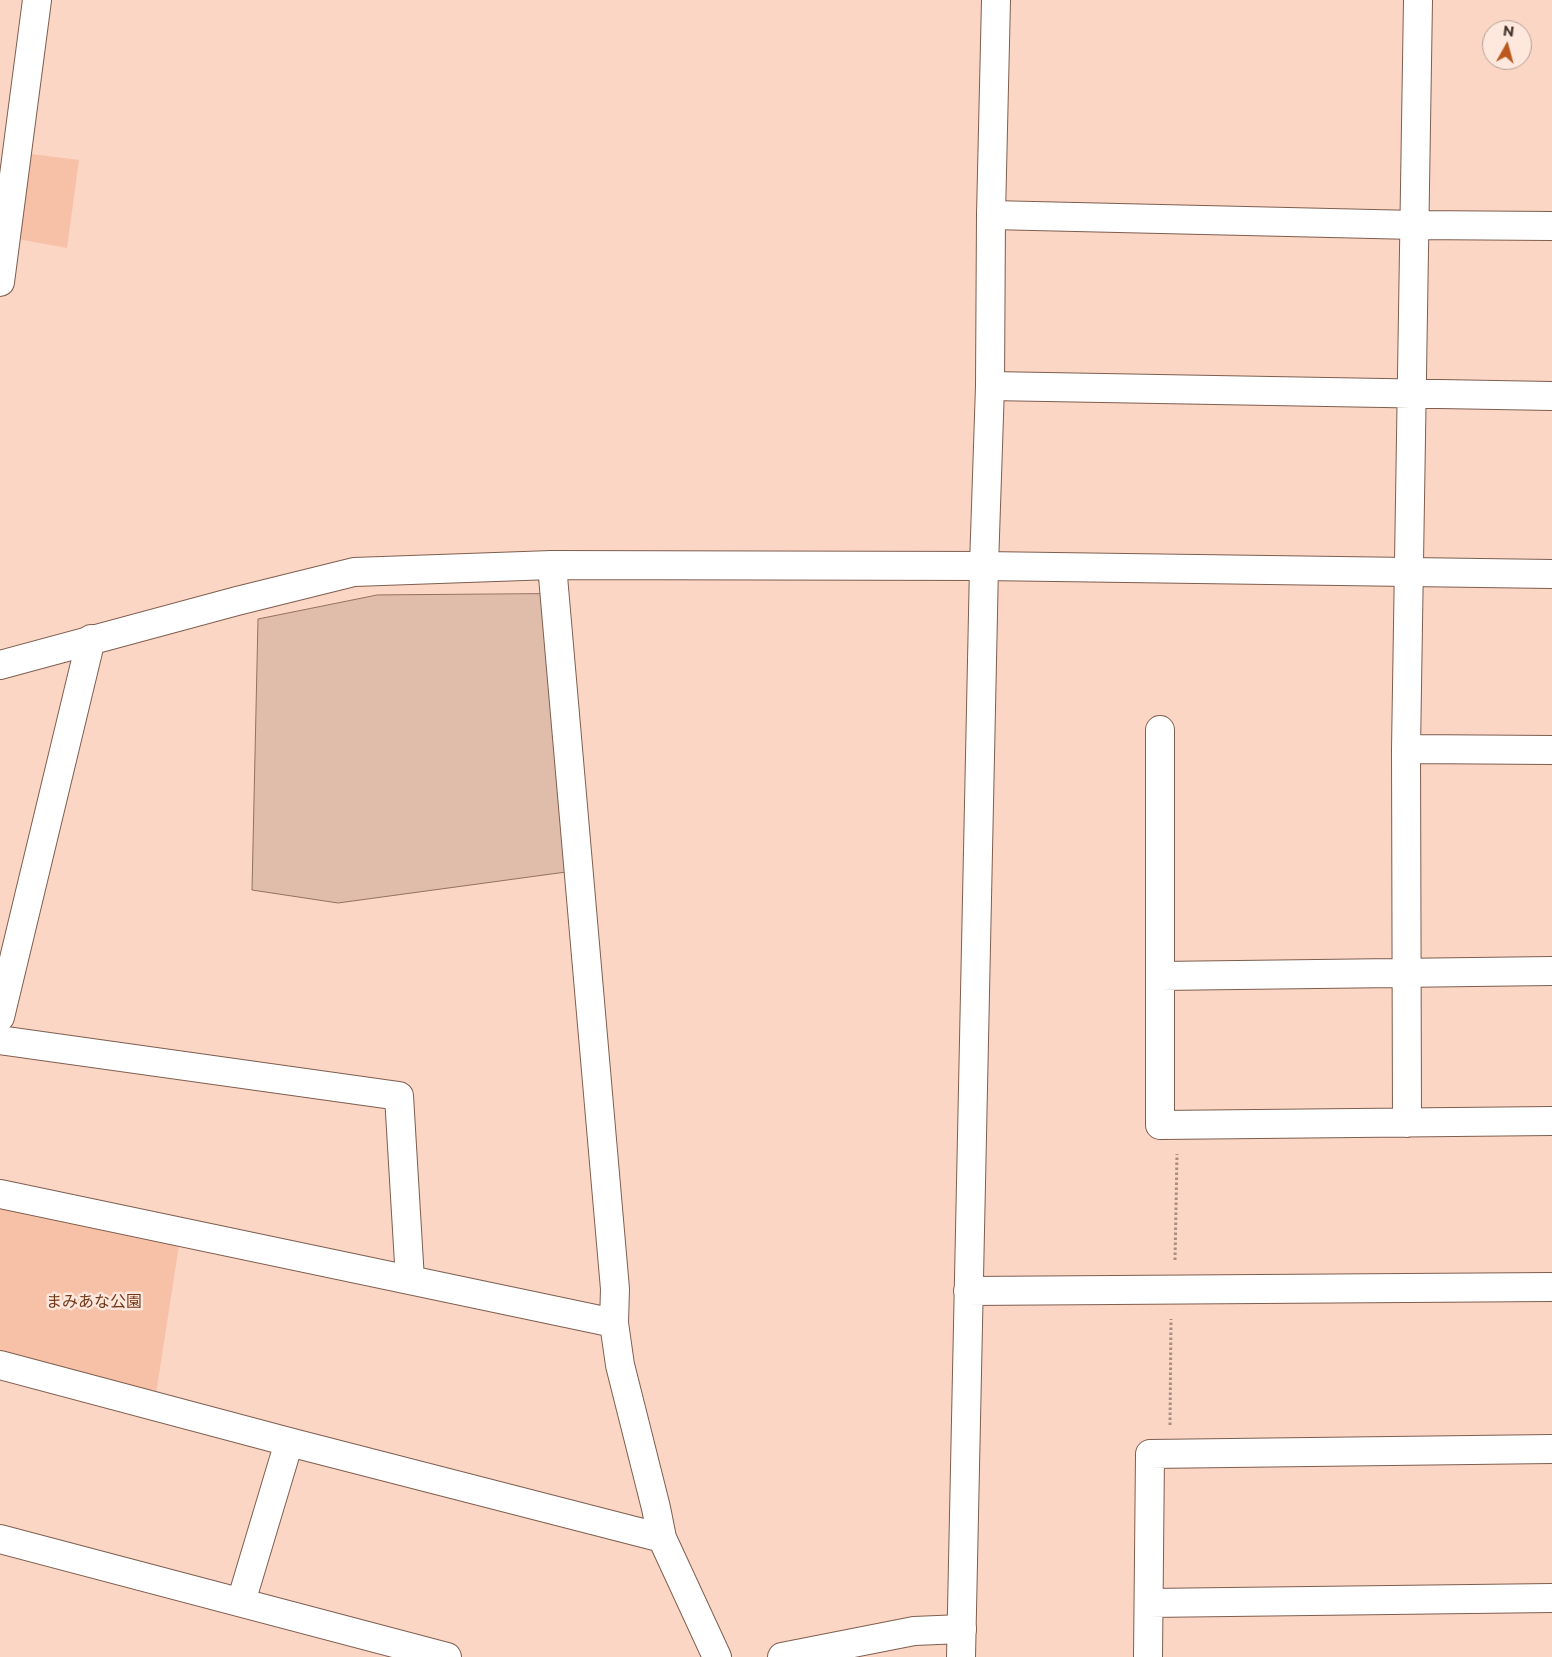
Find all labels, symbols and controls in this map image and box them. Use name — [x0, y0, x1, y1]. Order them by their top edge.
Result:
north arrow — [1482, 20, 1532, 70]
text: N — [1502, 21, 1515, 41]
park label: まみあな公園 — [46, 1292, 142, 1312]

